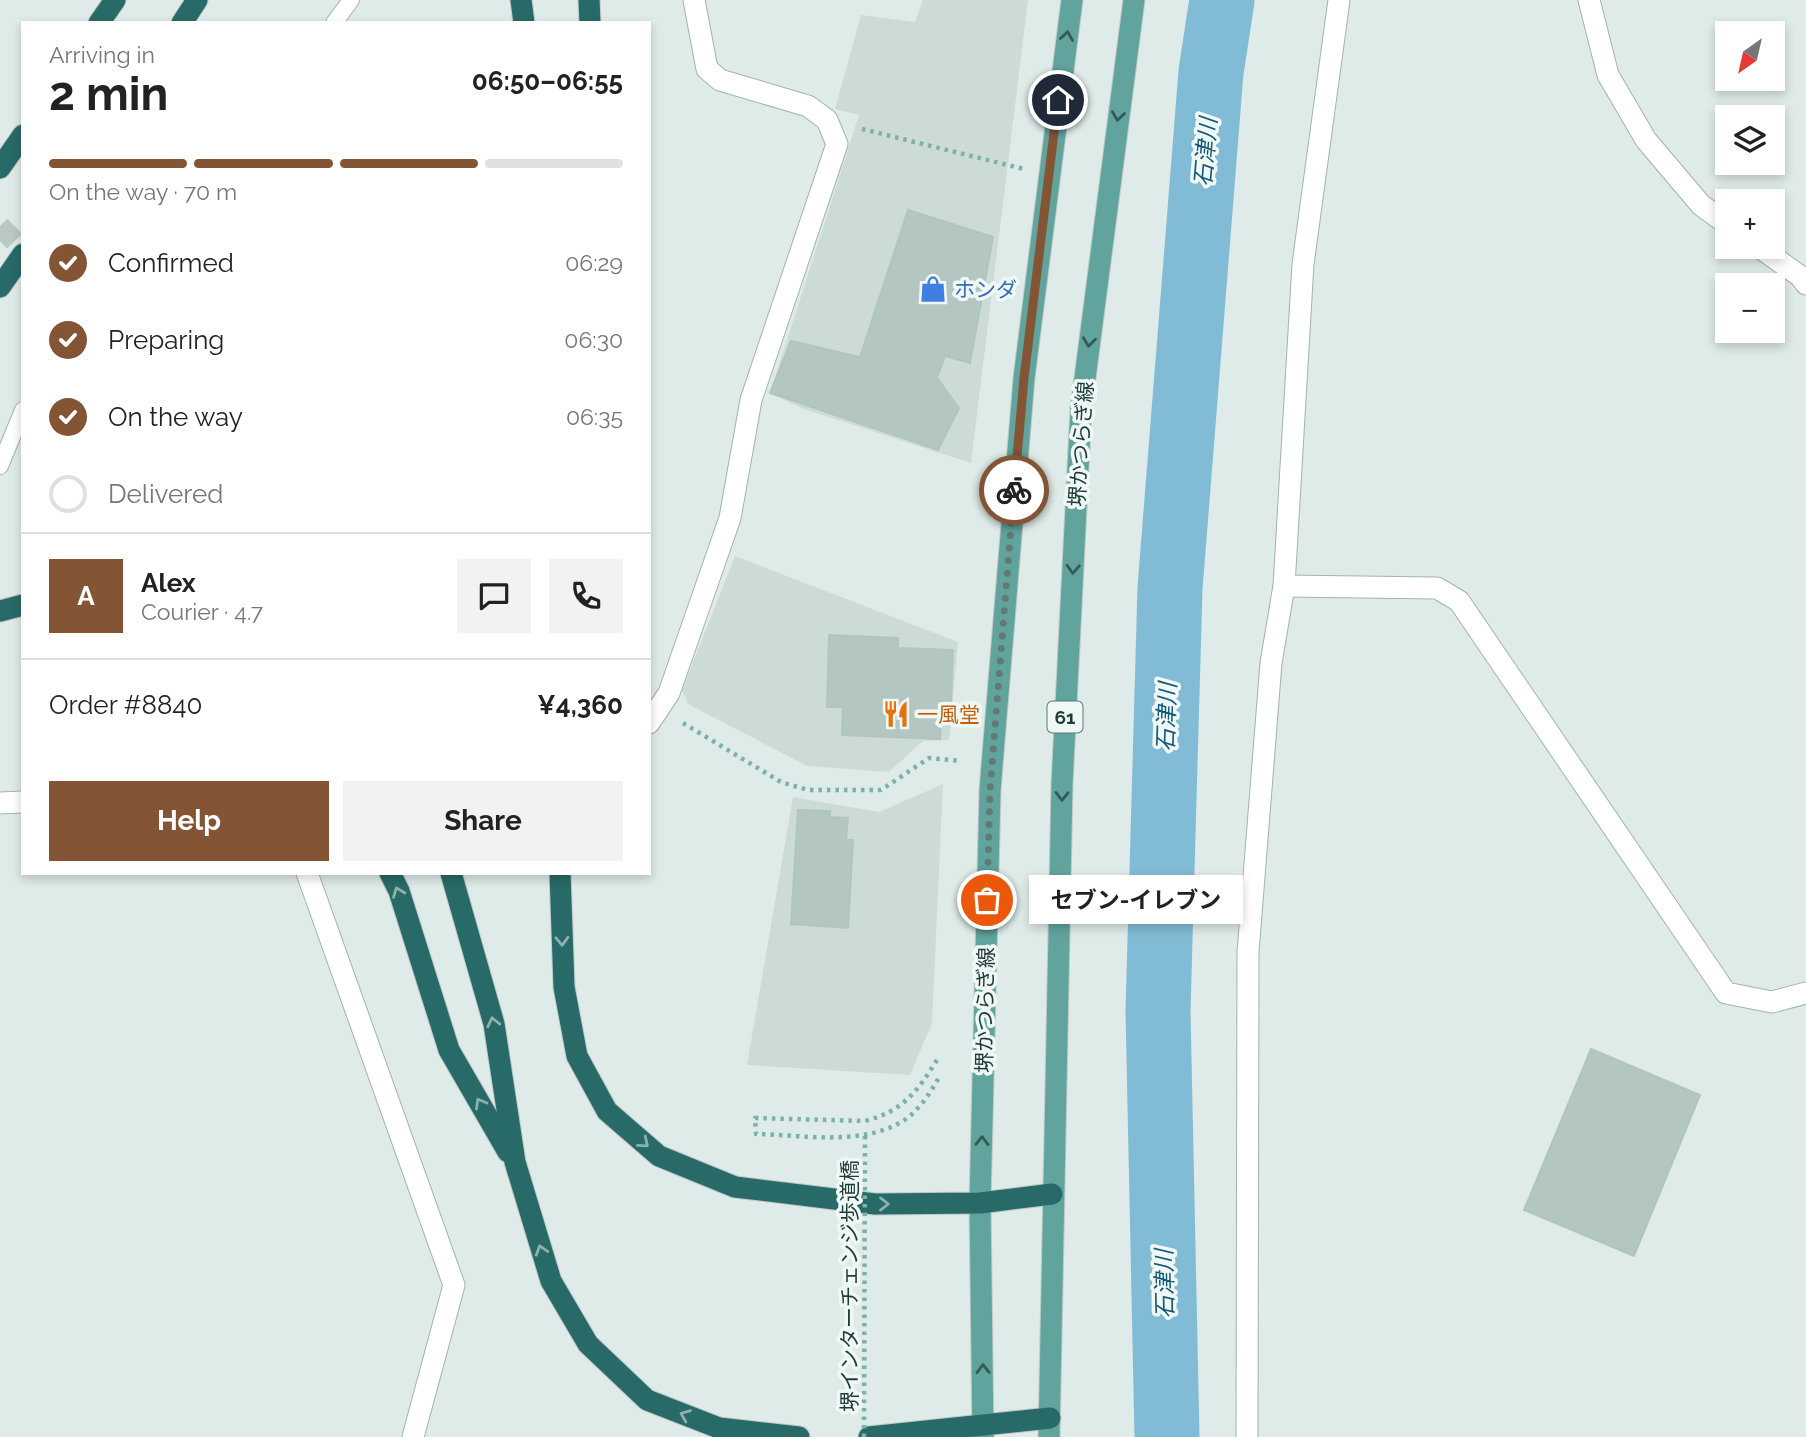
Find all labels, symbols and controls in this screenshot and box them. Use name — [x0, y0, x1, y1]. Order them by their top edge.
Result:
north arrow — [1715, 21, 1785, 91]
map controls — [1715, 21, 1785, 343]
one-way arrow — [1059, 30, 1074, 42]
text: Arriving in — [49, 41, 155, 68]
text: 06:50–06:55 — [472, 66, 623, 96]
text: 2 min — [49, 67, 168, 121]
pin — [1028, 70, 1088, 130]
icon: home — [1039, 81, 1077, 119]
button: layers — [1715, 105, 1785, 175]
one-way arrow — [1110, 110, 1125, 122]
water label: 石津川 — [1189, 113, 1222, 188]
text: On the way · 70 m — [49, 178, 237, 205]
button: + — [1715, 189, 1785, 259]
icon: check — [49, 244, 87, 282]
text: Confirmed — [108, 248, 234, 278]
text: 06:29 — [565, 249, 623, 276]
button: − — [1715, 273, 1785, 343]
shop icon: ホンダ — [918, 274, 948, 304]
place label: ホンダ — [954, 277, 1017, 302]
icon: check — [49, 321, 87, 359]
text: Preparing — [108, 325, 224, 355]
text: 06:30 — [564, 326, 623, 353]
one-way arrow — [1082, 336, 1097, 348]
street label: 堺かつらぎ線 — [1064, 380, 1098, 508]
icon: check — [49, 398, 87, 436]
text: On the way — [108, 402, 243, 432]
text: 06:35 — [566, 403, 623, 430]
courier — [979, 455, 1049, 525]
icon: bike — [995, 471, 1033, 509]
text: Delivered — [108, 479, 223, 509]
button: chat — [457, 559, 531, 633]
button: phone — [549, 559, 623, 633]
one-way arrow — [1066, 563, 1081, 574]
text: Alex — [141, 568, 196, 598]
text: A — [77, 581, 95, 611]
text: Courier · 4.7 — [141, 598, 263, 625]
water label: 石津川 — [1151, 679, 1181, 752]
text: Order #8840 — [49, 690, 202, 720]
text: ¥4,360 — [537, 690, 623, 720]
restaurant icon: 一風堂 — [881, 699, 911, 729]
place label: 一風堂 — [917, 702, 980, 727]
road number: 61 — [1048, 702, 1082, 732]
button: Help — [49, 781, 329, 861]
button: Share — [343, 781, 623, 861]
one-way arrow — [1054, 791, 1069, 802]
pin — [957, 870, 1017, 930]
callout: セブン-イレブン — [1029, 876, 1242, 925]
icon: bag — [968, 881, 1006, 919]
text: セブン-イレブン — [1051, 886, 1221, 913]
one-way arrow — [393, 887, 407, 899]
one-way arrow — [555, 936, 570, 947]
street label: 堺かつらぎ線 — [971, 947, 999, 1073]
one-way arrow — [487, 1016, 501, 1028]
one-way arrow — [475, 1098, 488, 1111]
one-way arrow — [636, 1135, 649, 1147]
one-way arrow — [974, 1136, 989, 1147]
street label: 堺インターチェンジ歩道橋 — [837, 1160, 862, 1412]
one-way arrow — [880, 1196, 890, 1212]
one-way arrow — [535, 1244, 550, 1256]
water label: 石津川 — [1150, 1246, 1178, 1319]
one-way arrow — [975, 1363, 990, 1374]
one-way arrow — [680, 1409, 692, 1423]

